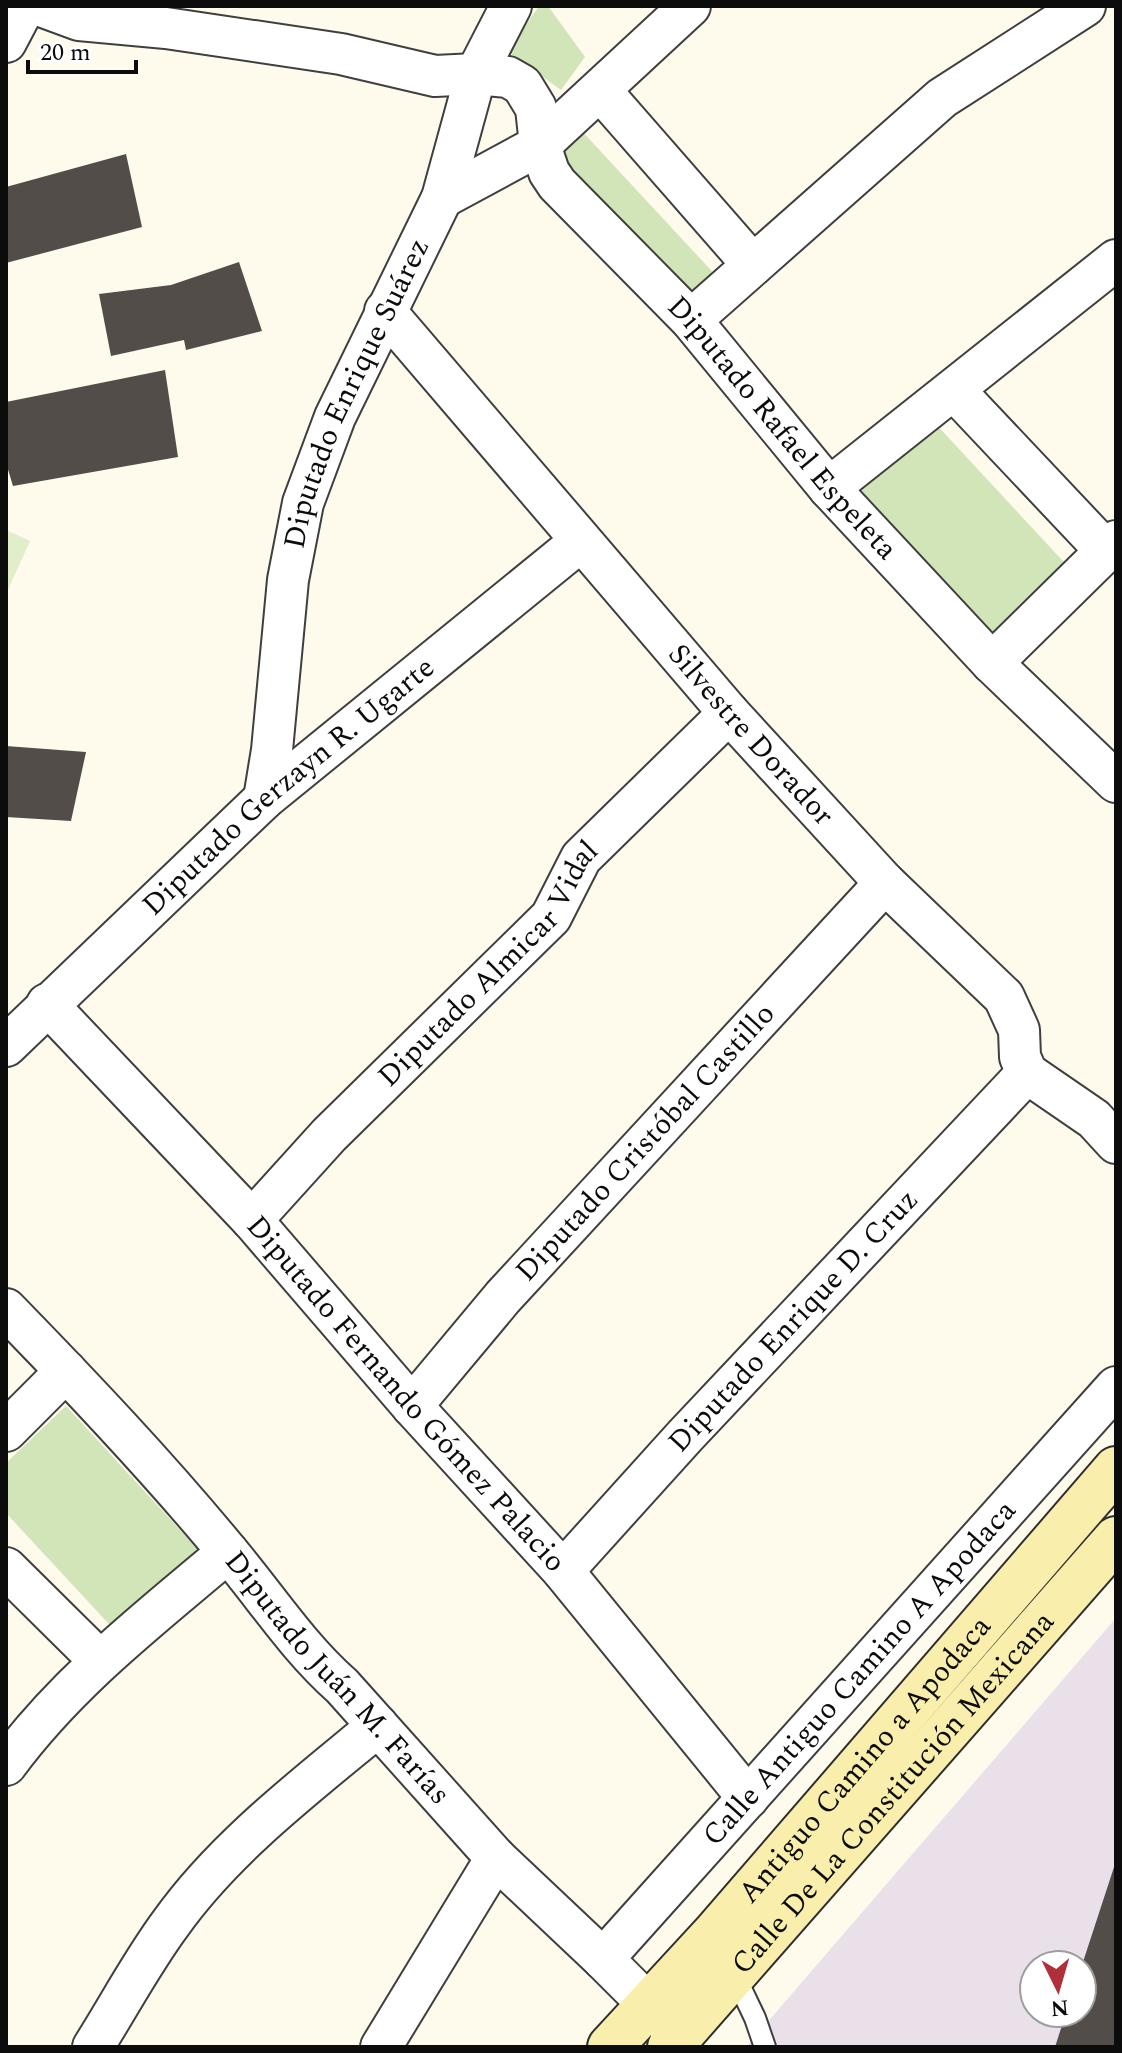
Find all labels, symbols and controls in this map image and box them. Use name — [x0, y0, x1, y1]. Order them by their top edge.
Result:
scale bar — [28, 24, 136, 74]
text: 20 m — [40, 35, 91, 71]
street label: Diputado Enrique Suárez — [272, 230, 442, 553]
street label: Diputado Rafael Espeleta — [656, 285, 909, 571]
street label: Silvestre Dorador — [656, 633, 845, 837]
street label: Diputado Gerzayn R. Ugarte — [132, 645, 445, 927]
street label: Diputado Almicar Vidal — [367, 829, 609, 1098]
street label: Diputado Cristóbal Castillo — [505, 993, 786, 1293]
street label: Diputado Enrique D. Cruz — [657, 1178, 930, 1463]
street label: Diputado Fernando Gómez Palacio — [235, 1205, 577, 1583]
street label: Calle Antiguo Camino A Apodaca — [691, 1489, 1028, 1857]
street label: Diputado Juán M. Farías — [213, 1541, 461, 1816]
street label: Calle De La Constitución Mexicana — [720, 1600, 1066, 1985]
street label: Antiguo Camino a Apodaca — [727, 1605, 1003, 1914]
north arrow — [1018, 1949, 1098, 2029]
text: N — [1049, 1990, 1070, 2025]

